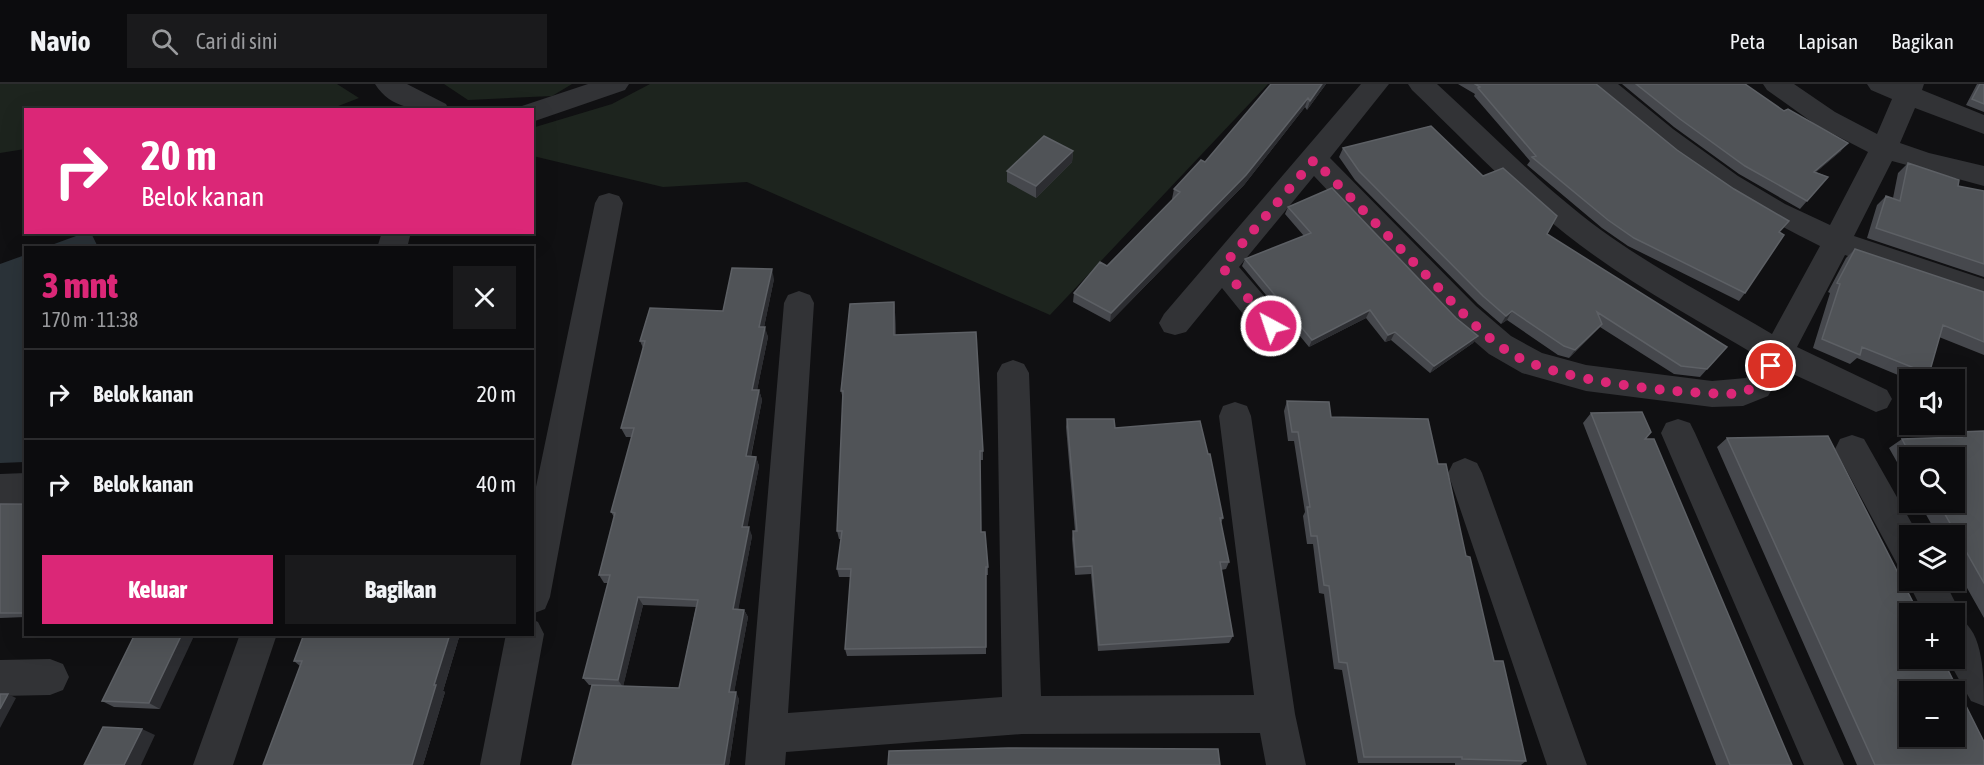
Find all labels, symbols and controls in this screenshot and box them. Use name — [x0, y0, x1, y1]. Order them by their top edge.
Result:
search box — [127, 14, 547, 68]
text: Navio — [30, 25, 91, 57]
icon: search — [148, 25, 181, 58]
text: Cari di sini — [196, 28, 277, 54]
text: Peta — [1730, 29, 1765, 53]
text: Lapisan — [1798, 29, 1858, 53]
text: Bagikan — [1891, 29, 1954, 53]
text: 20 m — [141, 131, 216, 179]
icon: right — [42, 132, 120, 210]
text: Belok kanan — [141, 181, 264, 212]
text: 3 mnt — [42, 264, 118, 306]
button: close — [453, 266, 516, 329]
position arrow — [1239, 294, 1303, 358]
text: 170 m · 11:38 — [42, 308, 138, 331]
pin — [1745, 340, 1796, 391]
icon: arrive — [1754, 349, 1787, 382]
map controls — [1899, 369, 1965, 747]
button: sound — [1899, 369, 1965, 435]
icon: right — [42, 378, 75, 411]
text: Belok kanan — [93, 381, 194, 407]
text: 20 m — [476, 381, 516, 407]
button: search — [1899, 447, 1965, 513]
icon: right — [42, 468, 75, 501]
text: Belok kanan — [93, 471, 194, 497]
text: 40 m — [476, 471, 516, 497]
button: layers — [1899, 525, 1965, 591]
button: Keluar — [42, 555, 273, 624]
button: Bagikan — [285, 555, 516, 624]
button: + — [1899, 603, 1965, 669]
button: − — [1899, 681, 1965, 747]

